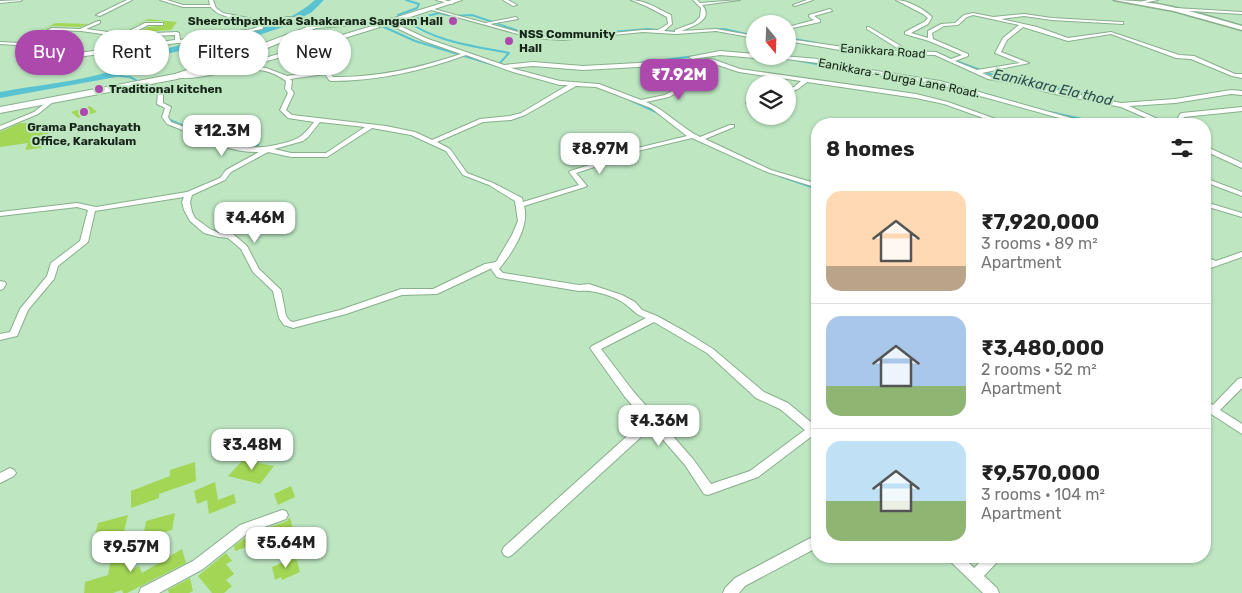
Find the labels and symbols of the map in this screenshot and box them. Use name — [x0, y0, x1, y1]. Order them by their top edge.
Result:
place label: Sheerothpathaka Sahakarana Sangam Hall — [188, 14, 443, 28]
marker: Sheerothpathaka Sahakarana Sangam Hall — [447, 15, 459, 27]
north arrow — [746, 15, 796, 65]
place label: NSS Community Hall — [519, 27, 615, 55]
marker: NSS Community Hall — [503, 35, 515, 47]
street label: Eanikkara Road — [840, 41, 926, 61]
street label: Eanikkara - Durga Lane Road. — [817, 55, 981, 101]
pin: ₹7.92M — [638, 58, 720, 101]
water label: Eanikkara Ela thod — [992, 66, 1115, 110]
place label: Traditional kitchen — [109, 82, 223, 96]
marker: Traditional kitchen — [93, 83, 105, 95]
marker: Grama Panchayath Office, Karakulam — [78, 106, 90, 118]
pin: ₹12.3M — [181, 114, 263, 157]
place label: Grama Panchayath Office, Karakulam — [27, 120, 141, 148]
pin: ₹8.97M — [559, 132, 641, 175]
pin: ₹4.46M — [214, 202, 296, 244]
pin: ₹4.36M — [618, 404, 700, 447]
pin: ₹3.48M — [211, 428, 293, 471]
pin: ₹5.64M — [245, 526, 327, 569]
pin: ₹9.57M — [90, 530, 172, 573]

